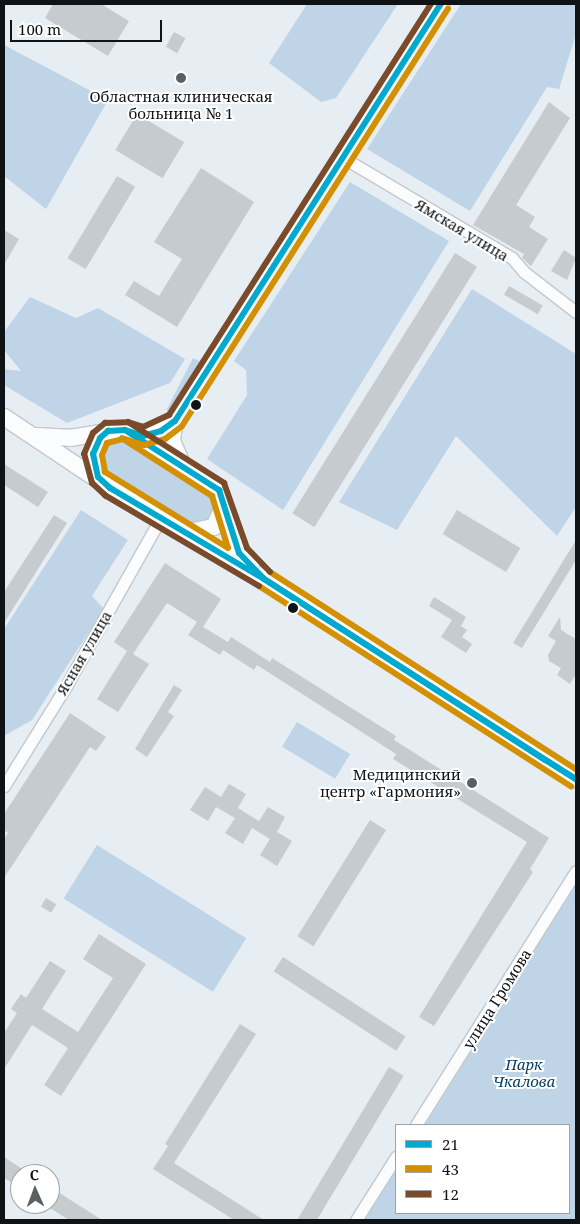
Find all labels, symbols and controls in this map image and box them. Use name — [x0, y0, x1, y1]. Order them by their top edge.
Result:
scale bar — [12, 10, 165, 42]
text: 100 m — [18, 19, 61, 39]
marker: Областная клиническая больница № 1 — [174, 71, 188, 85]
place label: Областная клиническая больница № 1 — [89, 87, 273, 122]
street label: Ямская улица — [412, 195, 512, 265]
unlabelled marker — [191, 400, 201, 410]
unlabelled marker — [288, 603, 298, 613]
street label: Ясная улица — [53, 608, 115, 698]
place label: Медицинский центр «Гармония» — [320, 765, 461, 800]
marker: Медицинский центр «Гармония» — [465, 776, 479, 790]
street label: улица Громова — [459, 946, 535, 1052]
park label: Парк Чкалова — [493, 1055, 555, 1090]
legend — [395, 1124, 570, 1214]
text: 21 — [442, 1134, 459, 1154]
text: 43 — [442, 1159, 459, 1179]
north arrow — [10, 1164, 60, 1214]
text: С — [30, 1165, 39, 1184]
text: 12 — [442, 1184, 459, 1204]

